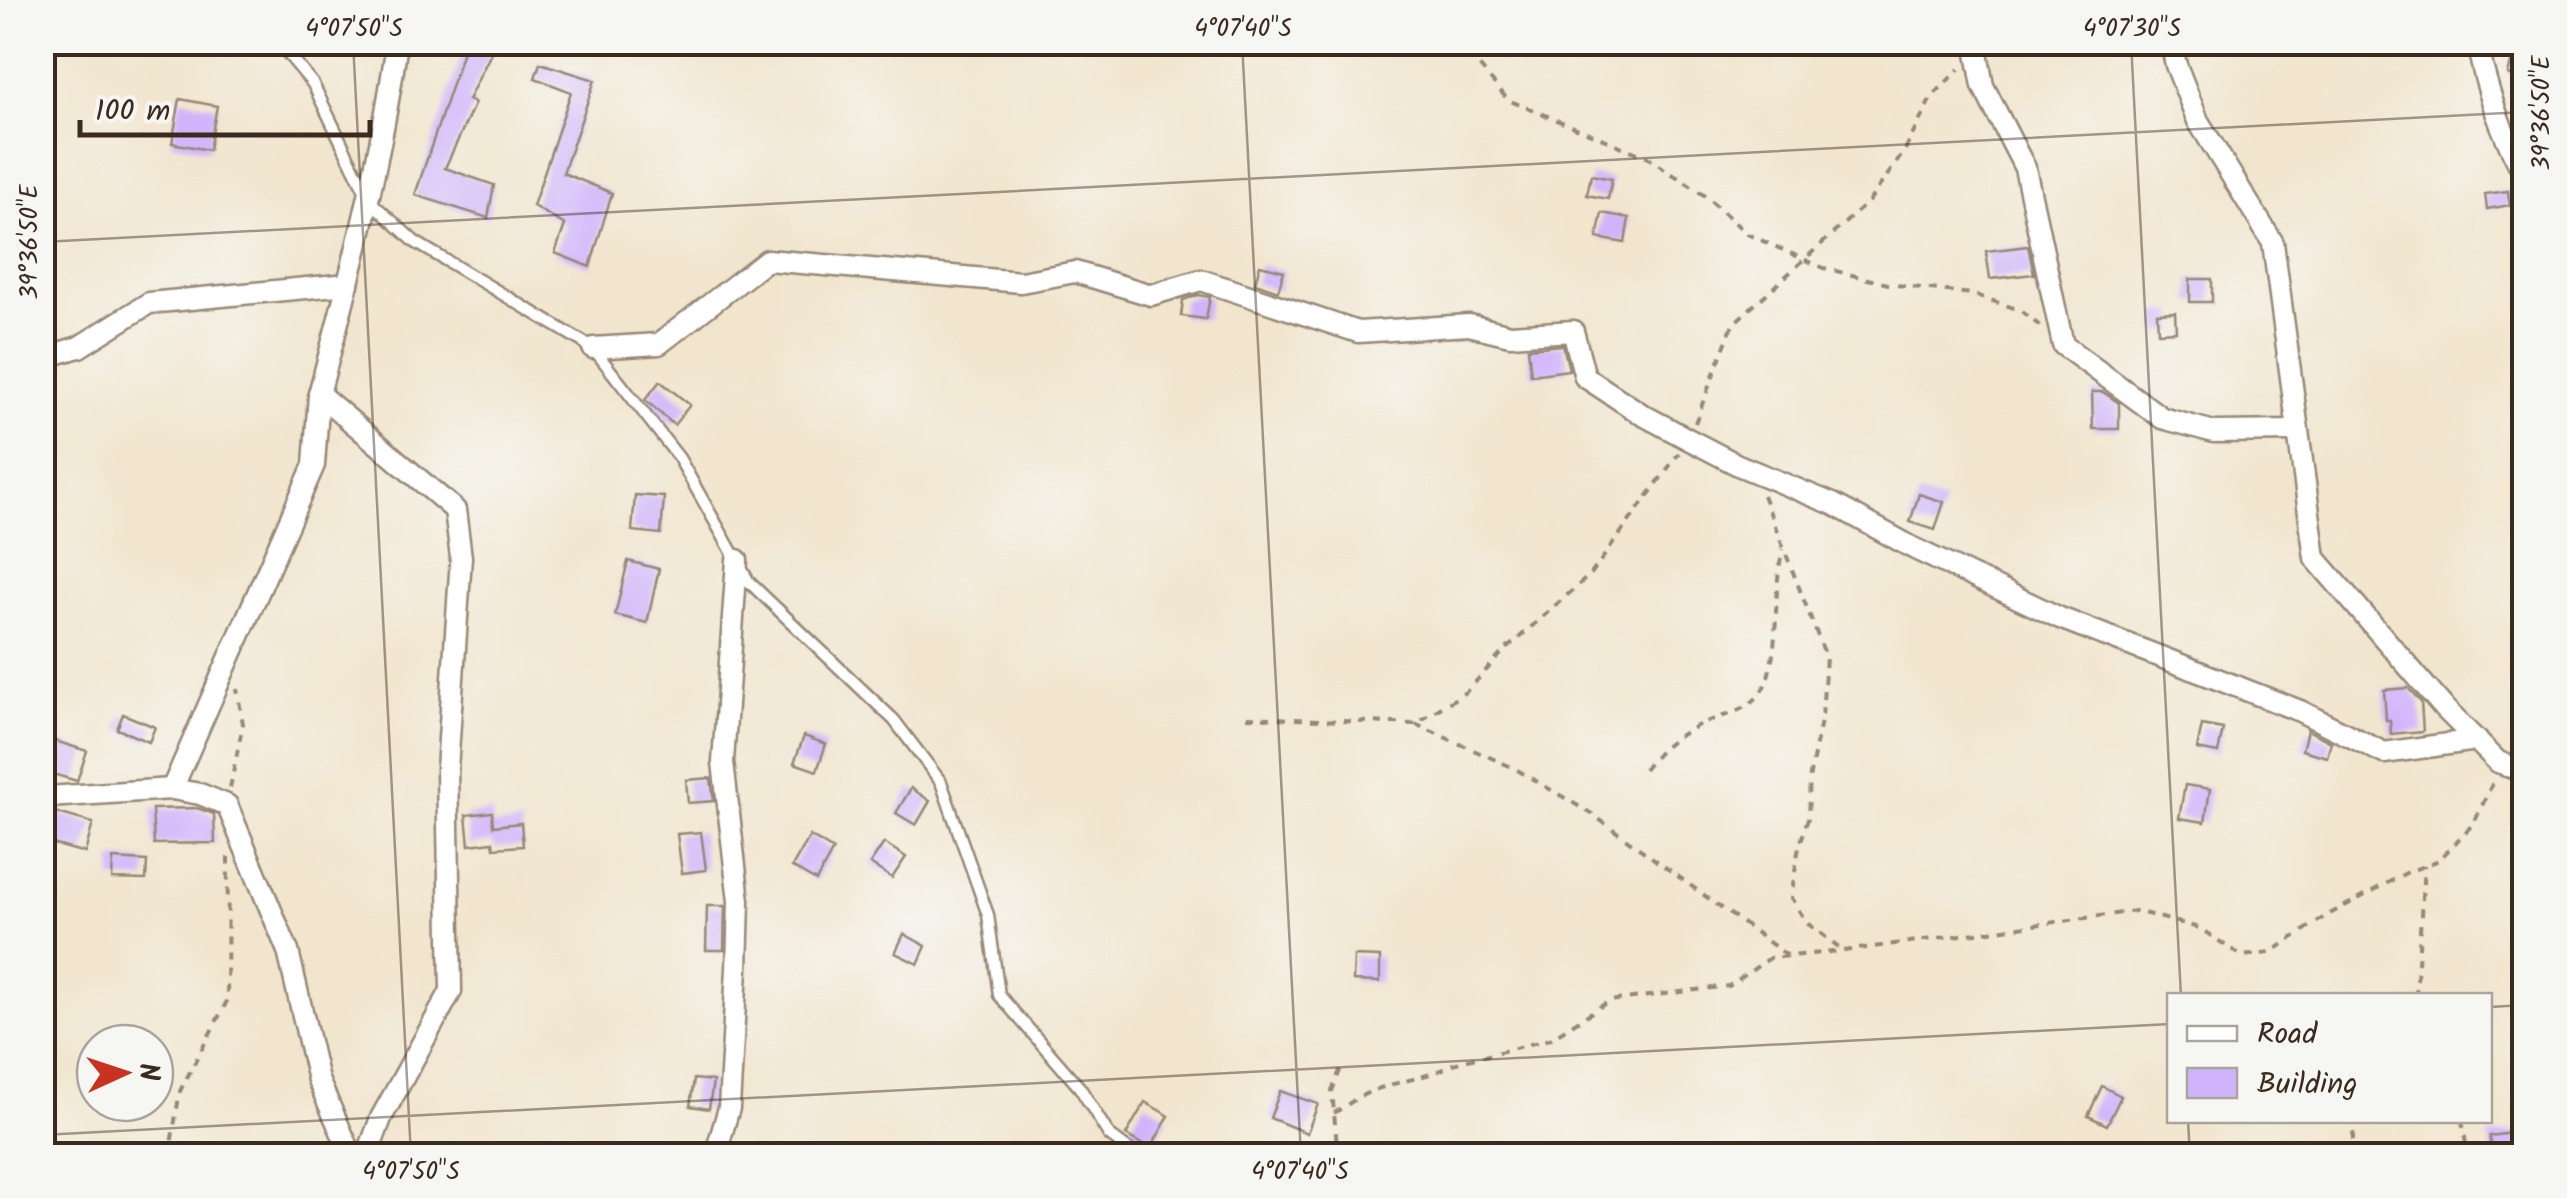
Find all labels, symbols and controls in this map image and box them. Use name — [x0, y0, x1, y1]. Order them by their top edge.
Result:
text: 4°07'50"S — [305, 9, 403, 49]
text: 4°07'40"S — [1194, 9, 1292, 49]
text: 4°07'30"S — [2083, 9, 2181, 49]
text: 39°36'50"E — [2522, 54, 2562, 171]
scale bar — [80, 75, 370, 137]
text: 100 m — [95, 88, 170, 136]
text: 39°36'50"E — [10, 183, 50, 300]
legend — [2167, 993, 2492, 1123]
text: Road — [2257, 1011, 2318, 1059]
north arrow — [75, 1023, 175, 1123]
text: Building — [2257, 1061, 2357, 1109]
text: N — [125, 1062, 170, 1082]
text: 4°07'50"S — [362, 1152, 460, 1192]
text: 4°07'40"S — [1251, 1152, 1349, 1192]

